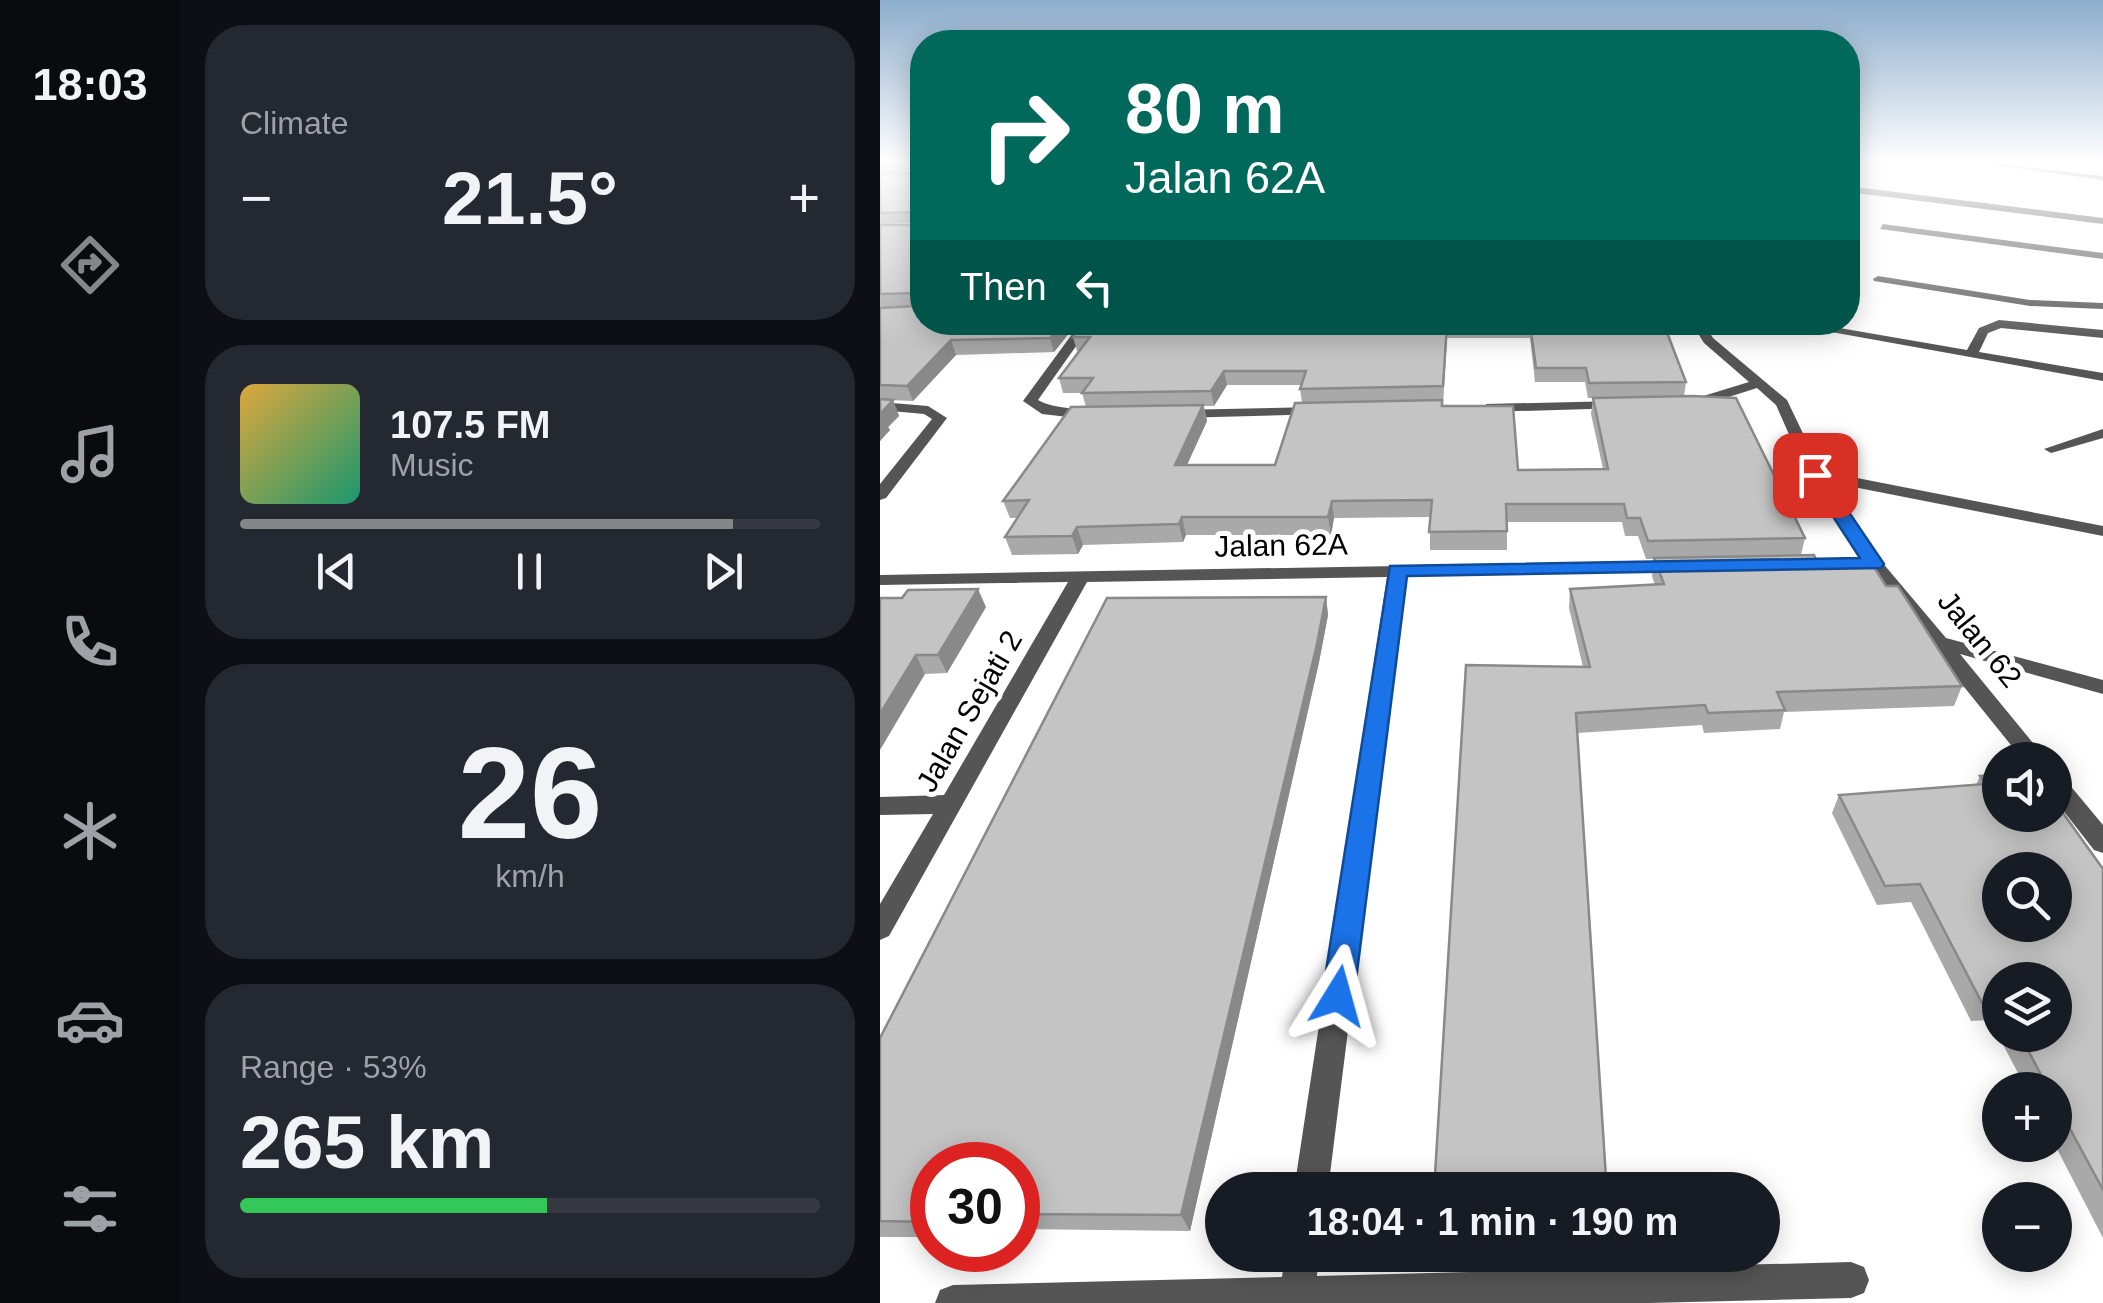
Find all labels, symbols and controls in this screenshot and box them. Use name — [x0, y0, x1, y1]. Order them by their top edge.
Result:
text: 18:03 — [32, 59, 148, 110]
icon: right — [960, 70, 1090, 200]
text: 80 m — [1125, 70, 1285, 148]
text: Climate — [240, 105, 348, 141]
text: Jalan 62A — [1125, 152, 1325, 203]
text: 21.5° — [442, 156, 618, 240]
text: − — [240, 167, 272, 229]
text: + — [788, 167, 820, 229]
icon: directions — [55, 230, 125, 300]
icon: left — [1067, 260, 1122, 315]
text: Then — [960, 266, 1047, 308]
text: 107.5 FM — [390, 404, 551, 446]
icon: music — [55, 419, 125, 489]
pin — [1773, 433, 1858, 518]
text: Music — [390, 447, 474, 483]
icon: arrive — [1788, 448, 1843, 503]
street label: Jalan 62A — [1214, 527, 1348, 563]
icon: previous — [309, 544, 364, 599]
icon: pause — [502, 544, 557, 599]
icon: next — [696, 544, 751, 599]
street label: Jalan 62 — [1931, 585, 2029, 693]
icon: phone — [55, 607, 125, 677]
street label: Jalan Sejati 2 — [910, 625, 1028, 797]
text: 26 — [458, 720, 602, 866]
map controls — [1982, 742, 2072, 1272]
button: sound — [1982, 742, 2072, 832]
icon: climate — [55, 796, 125, 866]
button: search — [1982, 852, 2072, 942]
text: km/h — [495, 858, 565, 894]
position arrow — [1286, 944, 1390, 1048]
button: layers — [1982, 962, 2072, 1052]
icon: car — [55, 985, 125, 1055]
text: Range · 53% — [240, 1049, 427, 1085]
button: + — [1982, 1072, 2072, 1162]
text: 265 km — [240, 1100, 494, 1184]
speed limit sign: 30 — [910, 1142, 1040, 1272]
icon: filters — [55, 1174, 125, 1244]
button: − — [1982, 1182, 2072, 1272]
text: 18:04 · 1 min · 190 m — [1307, 1201, 1678, 1243]

